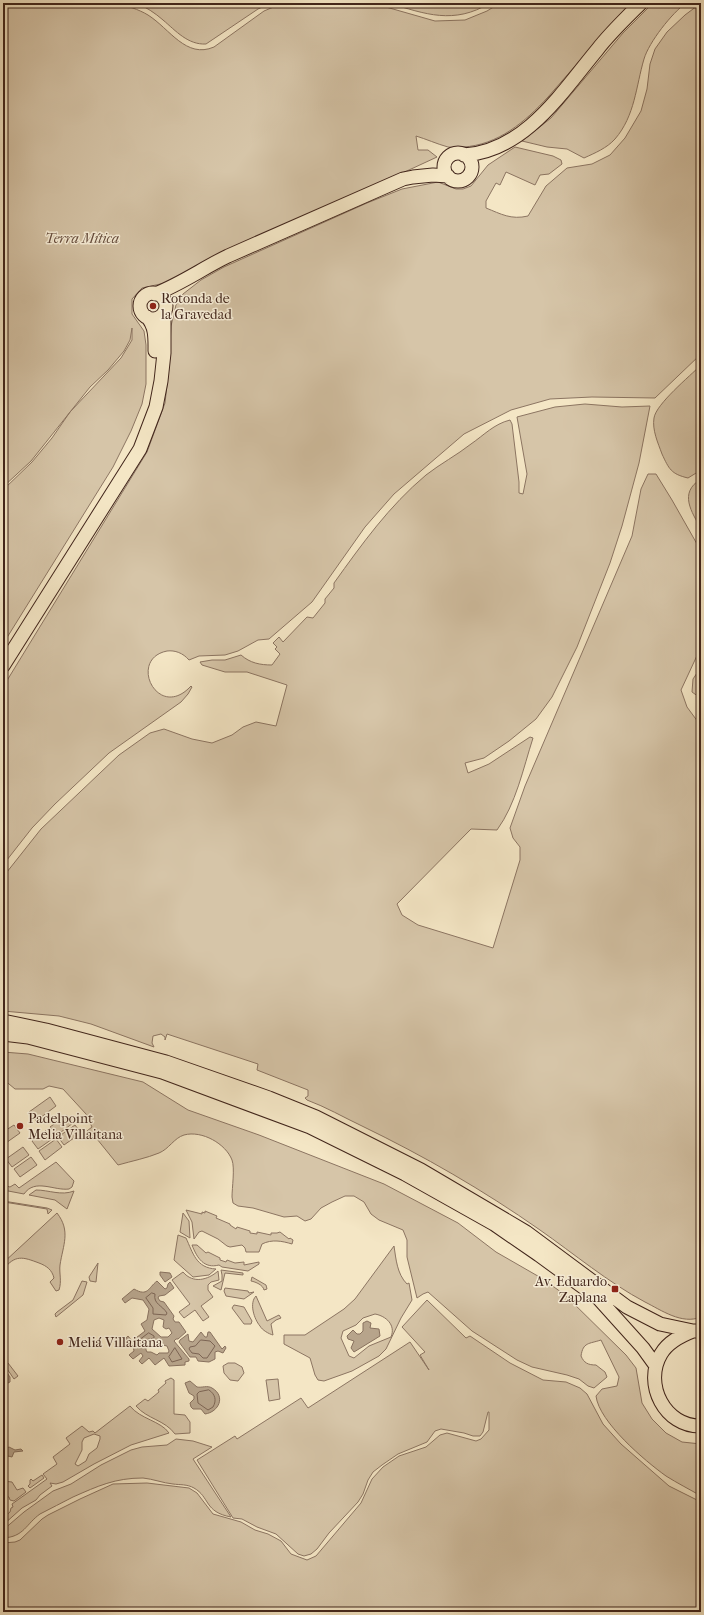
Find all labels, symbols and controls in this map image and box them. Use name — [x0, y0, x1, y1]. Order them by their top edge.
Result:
park label: Terra Mítica — [45, 230, 119, 247]
place label: Rotonda de la Gravedad — [160, 290, 232, 323]
marker: Rotonda de la Gravedad — [148, 301, 158, 311]
place label: Padelpoint Melia Villaitana — [28, 1110, 123, 1143]
marker: Padelpoint Melia Villaitana — [15, 1121, 25, 1131]
place label: Av. Eduardo Zaplana — [534, 1273, 608, 1306]
marker: Av. Eduardo Zaplana — [610, 1284, 620, 1294]
place label: Meliá Villaitana — [68, 1334, 163, 1351]
marker: Meliá Villaitana — [55, 1337, 65, 1347]

